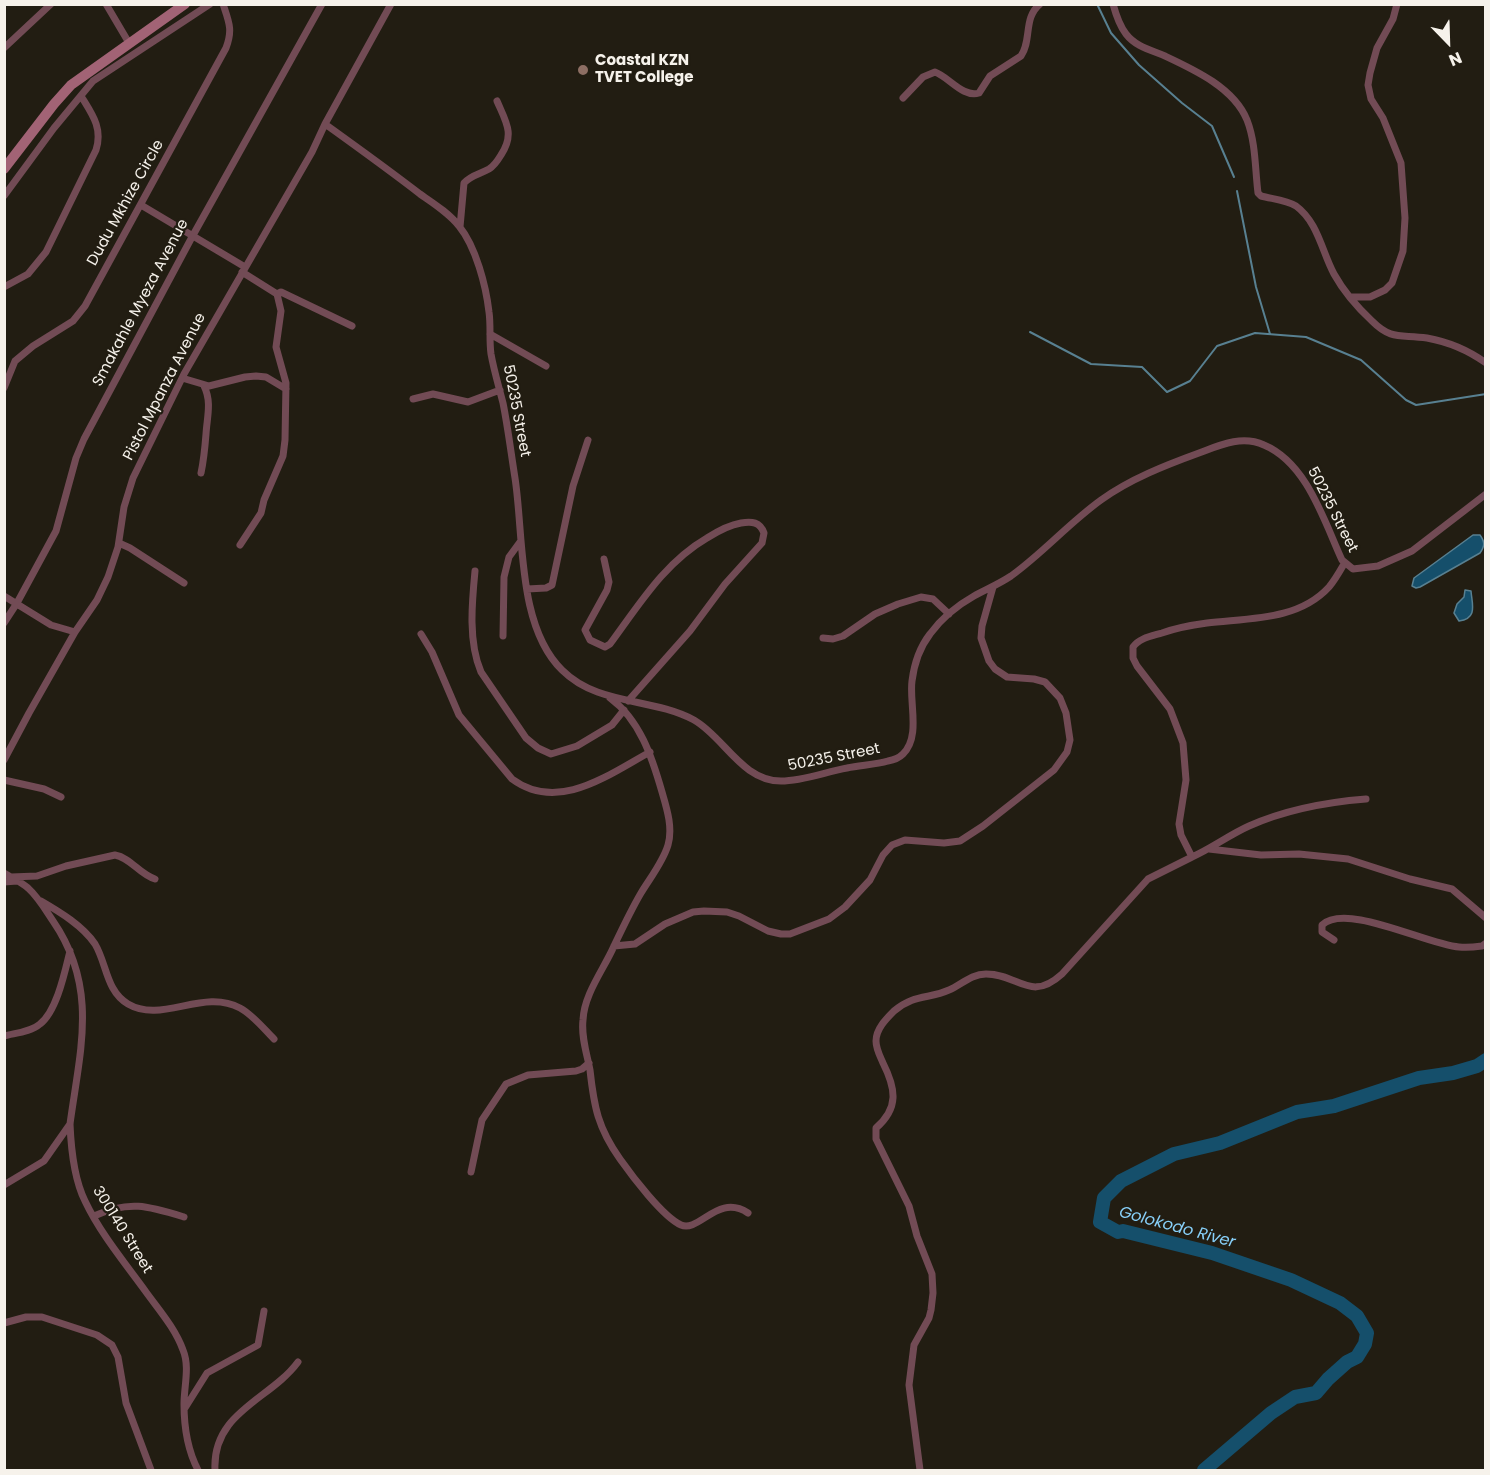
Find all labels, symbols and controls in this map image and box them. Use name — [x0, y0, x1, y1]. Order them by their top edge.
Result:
north arrow — [1418, 12, 1478, 72]
text: N — [1445, 46, 1465, 72]
place label: Coastal KZN TVET College — [595, 52, 693, 87]
marker: Coastal KZN TVET College — [576, 63, 590, 77]
street label: Dudu Mkhize Circle — [84, 137, 168, 269]
street label: Smakahle Myeza Avenue — [89, 216, 193, 390]
street label: Pistol Mpanza Avenue — [120, 310, 210, 464]
street label: 50235 Street — [498, 363, 534, 459]
street label: 50235 Street — [1303, 464, 1361, 556]
street label: 50235 Street — [786, 740, 882, 776]
street label: 300140 Street — [88, 1183, 156, 1277]
water label: Golokodo River — [1117, 1203, 1237, 1253]

